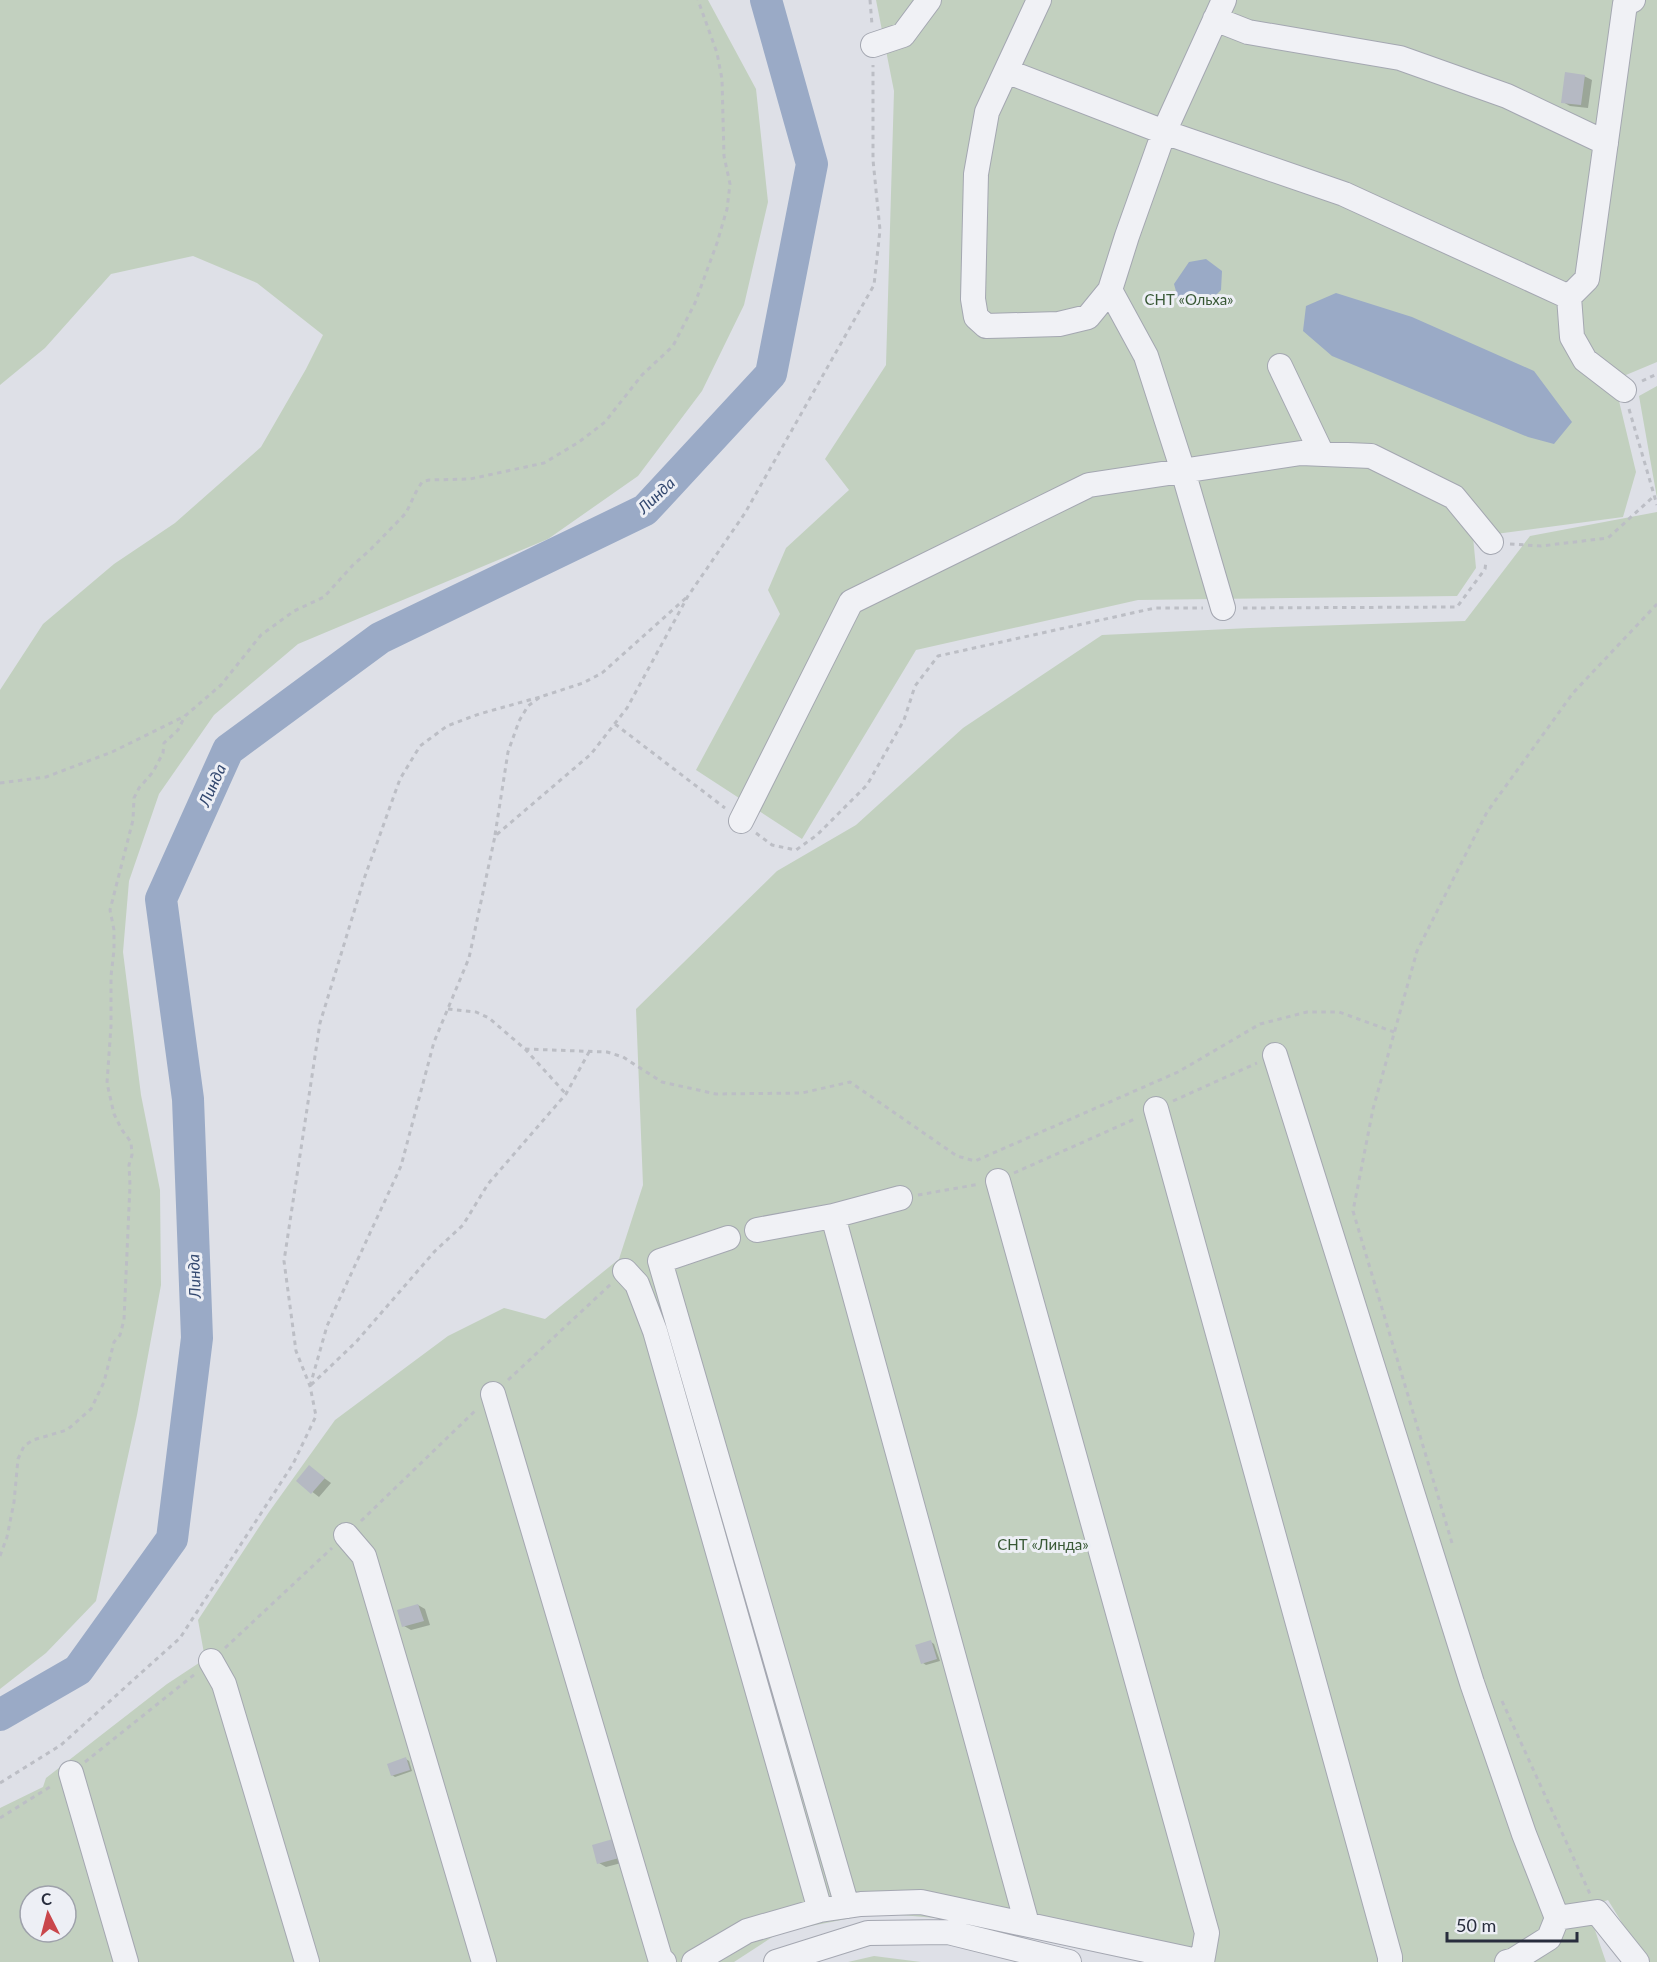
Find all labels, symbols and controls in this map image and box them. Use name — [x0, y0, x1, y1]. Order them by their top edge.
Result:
park label: СНТ «Ольха» — [1144, 290, 1234, 308]
water label: Линда — [632, 473, 678, 517]
water label: Линда — [193, 761, 229, 810]
water label: Линда — [183, 1254, 204, 1299]
park label: СНТ «Линда» — [997, 1535, 1089, 1553]
north arrow — [18, 1884, 78, 1944]
text: С — [40, 1889, 53, 1909]
scale bar — [1447, 1905, 1578, 1943]
text: 50 m — [1456, 1914, 1496, 1936]

